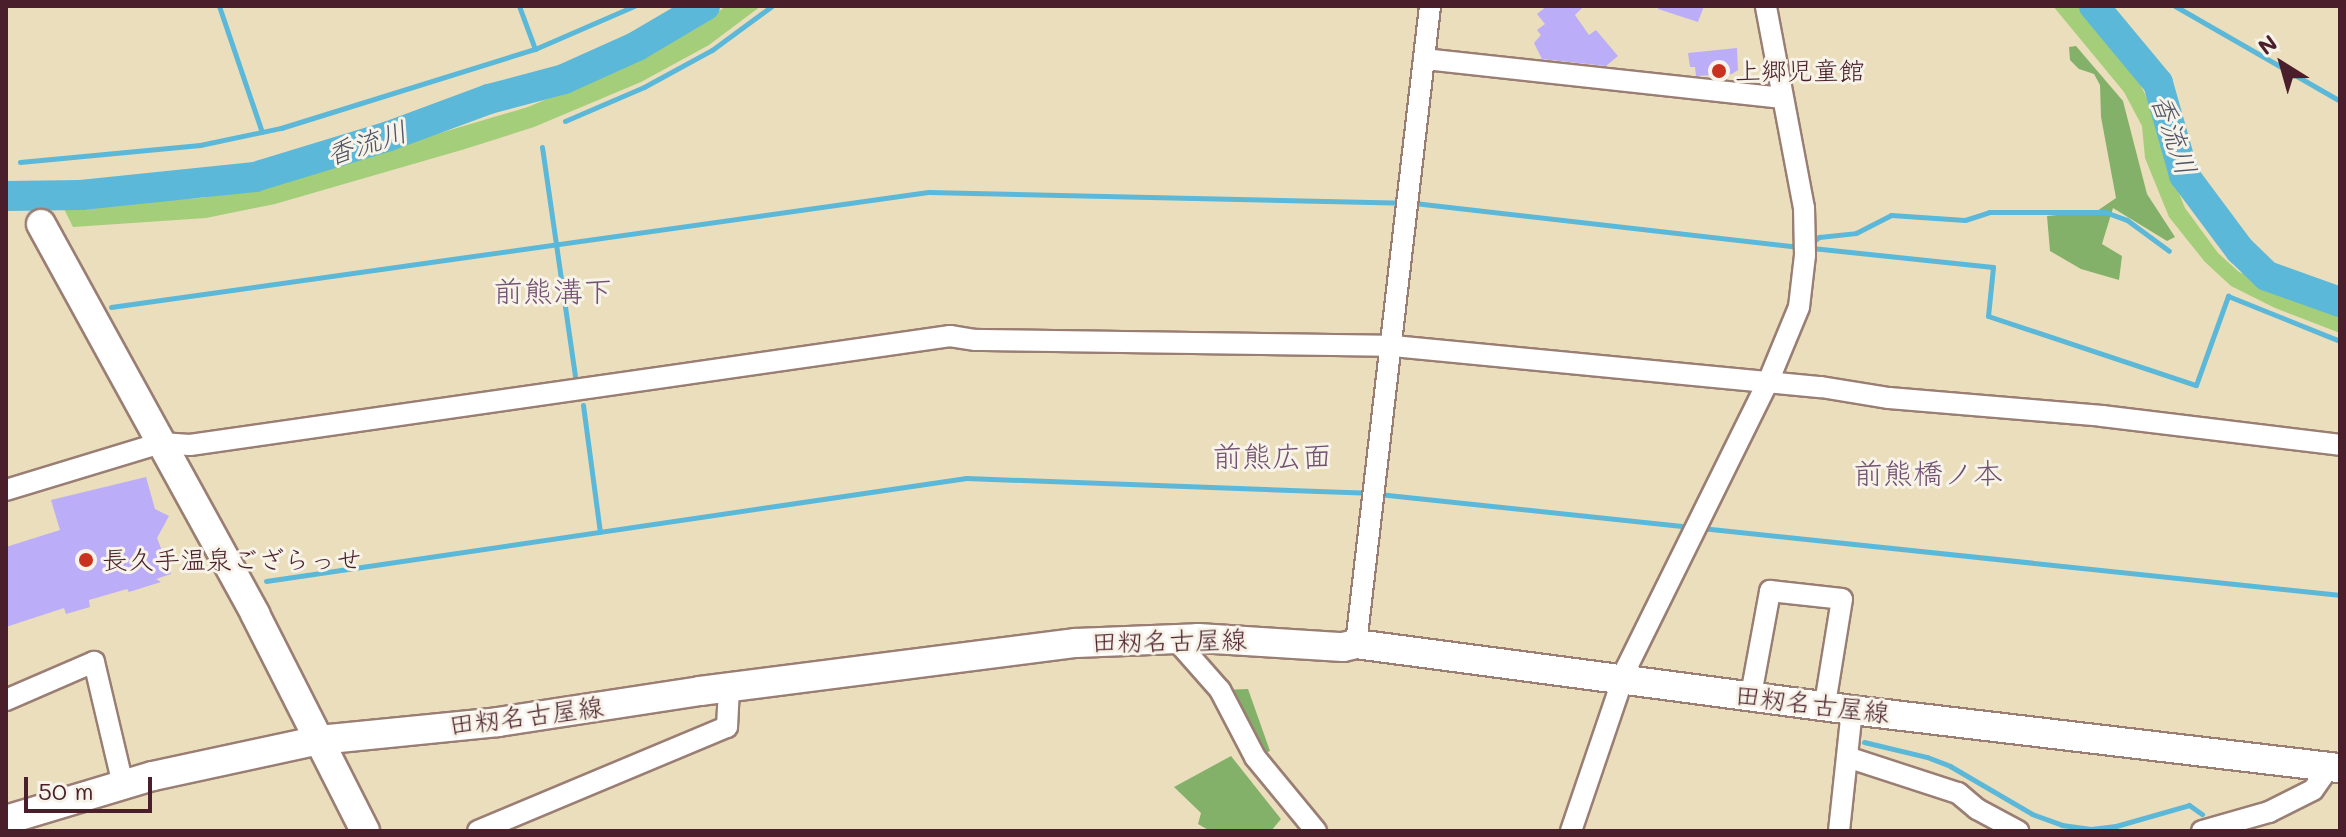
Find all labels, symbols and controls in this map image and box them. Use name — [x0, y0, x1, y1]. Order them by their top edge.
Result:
north arrow — [2242, 24, 2322, 104]
text: N — [2252, 28, 2283, 61]
place label: 上郷児童館 — [1735, 55, 1865, 87]
marker: 上郷児童館 — [1710, 62, 1728, 80]
water label: 香流川 — [2145, 89, 2205, 179]
water label: 香流川 — [321, 113, 411, 171]
district label: 前熊溝下 — [493, 272, 613, 308]
district label: 前熊広面 — [1212, 437, 1332, 473]
district label: 前熊橋ノ本 — [1853, 454, 2003, 490]
place label: 長久手温泉ござらっせ — [102, 544, 362, 576]
marker: 長久手温泉ござらっせ — [77, 551, 95, 569]
street label: 田籾名古屋線 — [1091, 624, 1247, 658]
street label: 田籾名古屋線 — [1733, 679, 1891, 729]
street label: 田籾名古屋線 — [447, 691, 605, 741]
scale bar — [28, 761, 156, 811]
text: 50 m — [38, 775, 94, 806]

